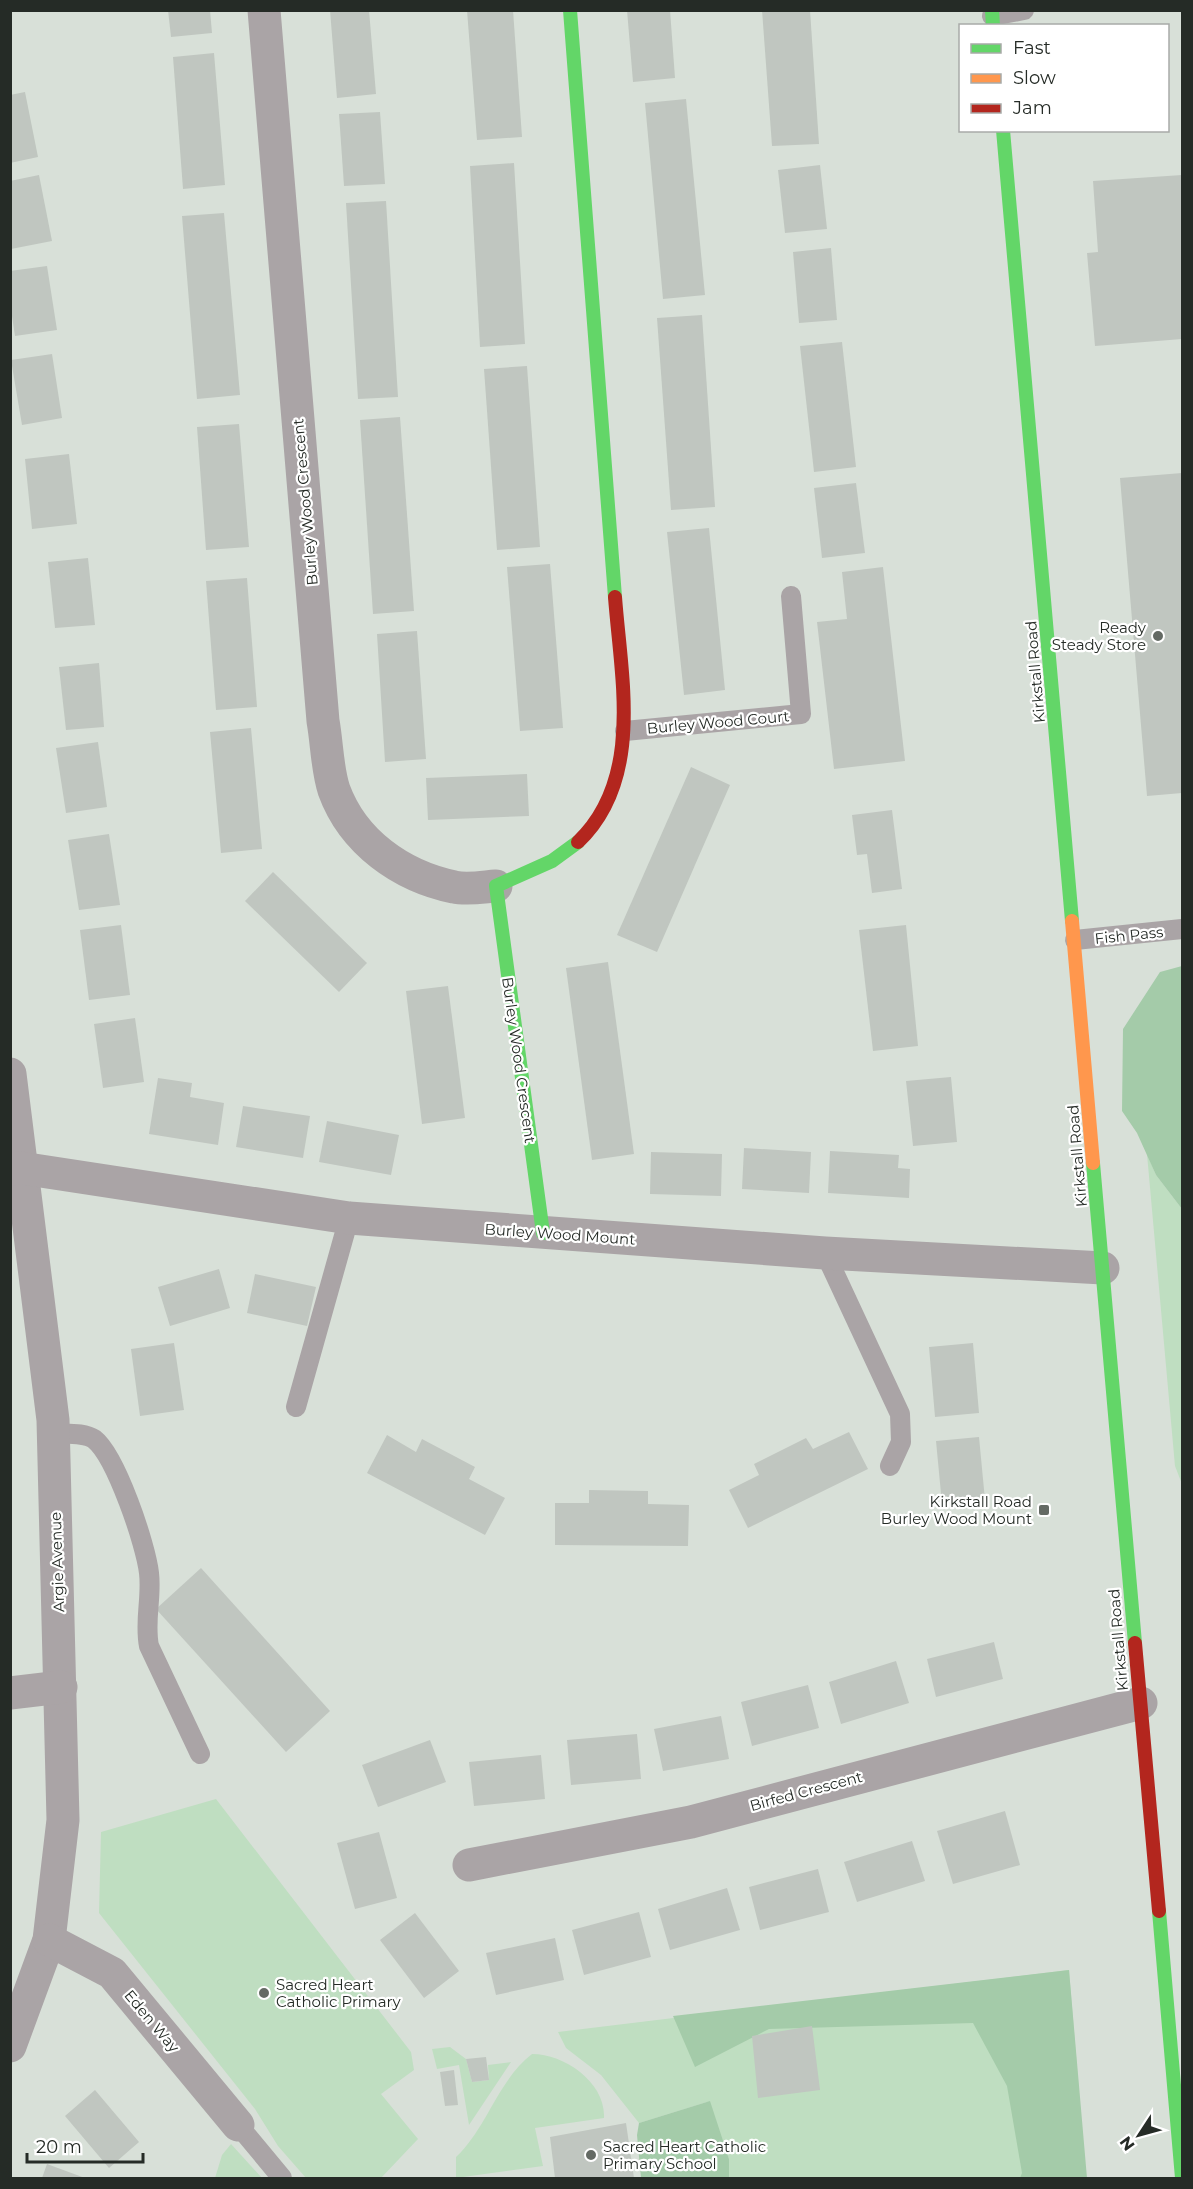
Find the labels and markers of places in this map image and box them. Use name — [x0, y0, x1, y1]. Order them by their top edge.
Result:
place label: Ready Steady Store — [1052, 618, 1147, 654]
marker: Ready Steady Store — [1151, 629, 1165, 643]
place label: Kirkstall Road Burley Wood Mount — [881, 1492, 1032, 1528]
marker: Kirkstall Road Burley Wood Mount — [1037, 1503, 1051, 1517]
place label: Sacred Heart Catholic Primary — [276, 1975, 401, 2011]
marker: Sacred Heart Catholic Primary — [257, 1986, 271, 2000]
place label: Sacred Heart Catholic Primary School — [603, 2137, 766, 2173]
marker: Sacred Heart Catholic Primary School — [584, 2148, 598, 2162]

